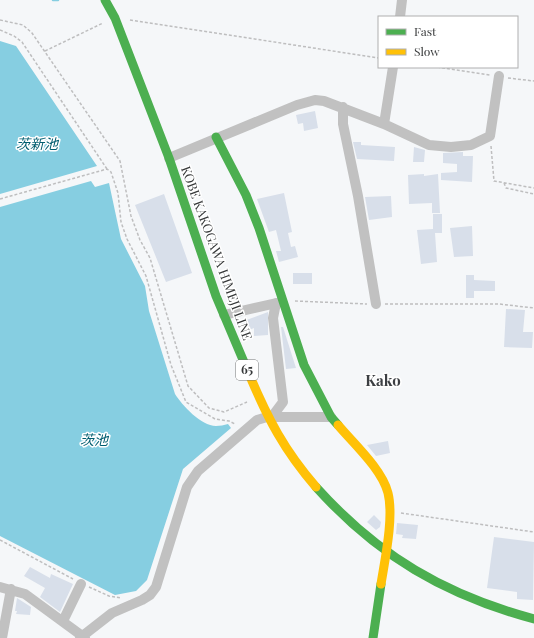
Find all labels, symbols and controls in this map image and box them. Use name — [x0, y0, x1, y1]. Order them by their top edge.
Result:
legend — [378, 16, 518, 68]
text: Fast — [414, 23, 437, 39]
text: Slow — [414, 43, 440, 59]
water label: 茨新池 — [16, 134, 60, 153]
street label: KOBE KAKOGAWA HIMEJI LINE — [178, 163, 257, 342]
road number: 65 — [236, 360, 258, 380]
district label: Kako — [365, 370, 401, 390]
water label: 茨池 — [80, 430, 110, 449]

